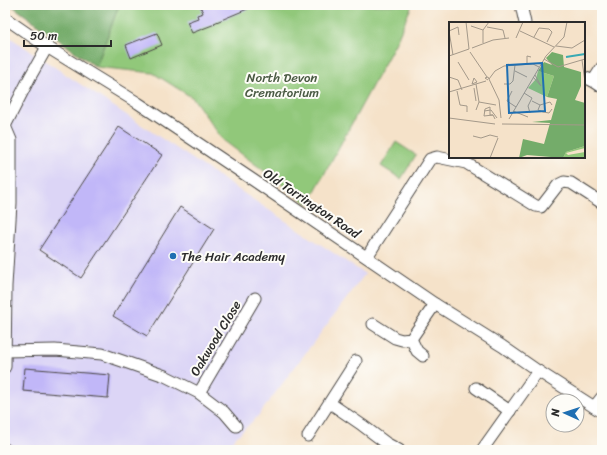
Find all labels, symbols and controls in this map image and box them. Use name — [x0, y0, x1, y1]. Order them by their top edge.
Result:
scale bar — [24, 22, 111, 48]
inset map — [449, 22, 585, 158]
text: 50 m — [30, 25, 57, 47]
park label: North Devon Crematorium — [245, 66, 319, 104]
street label: Old Torrington Road — [258, 162, 366, 245]
place label: The Hair Academy — [181, 245, 285, 268]
marker: The Hair Academy — [168, 251, 178, 261]
street label: Oakwood Close — [184, 296, 247, 381]
north arrow — [545, 393, 585, 433]
text: N — [546, 408, 565, 418]

